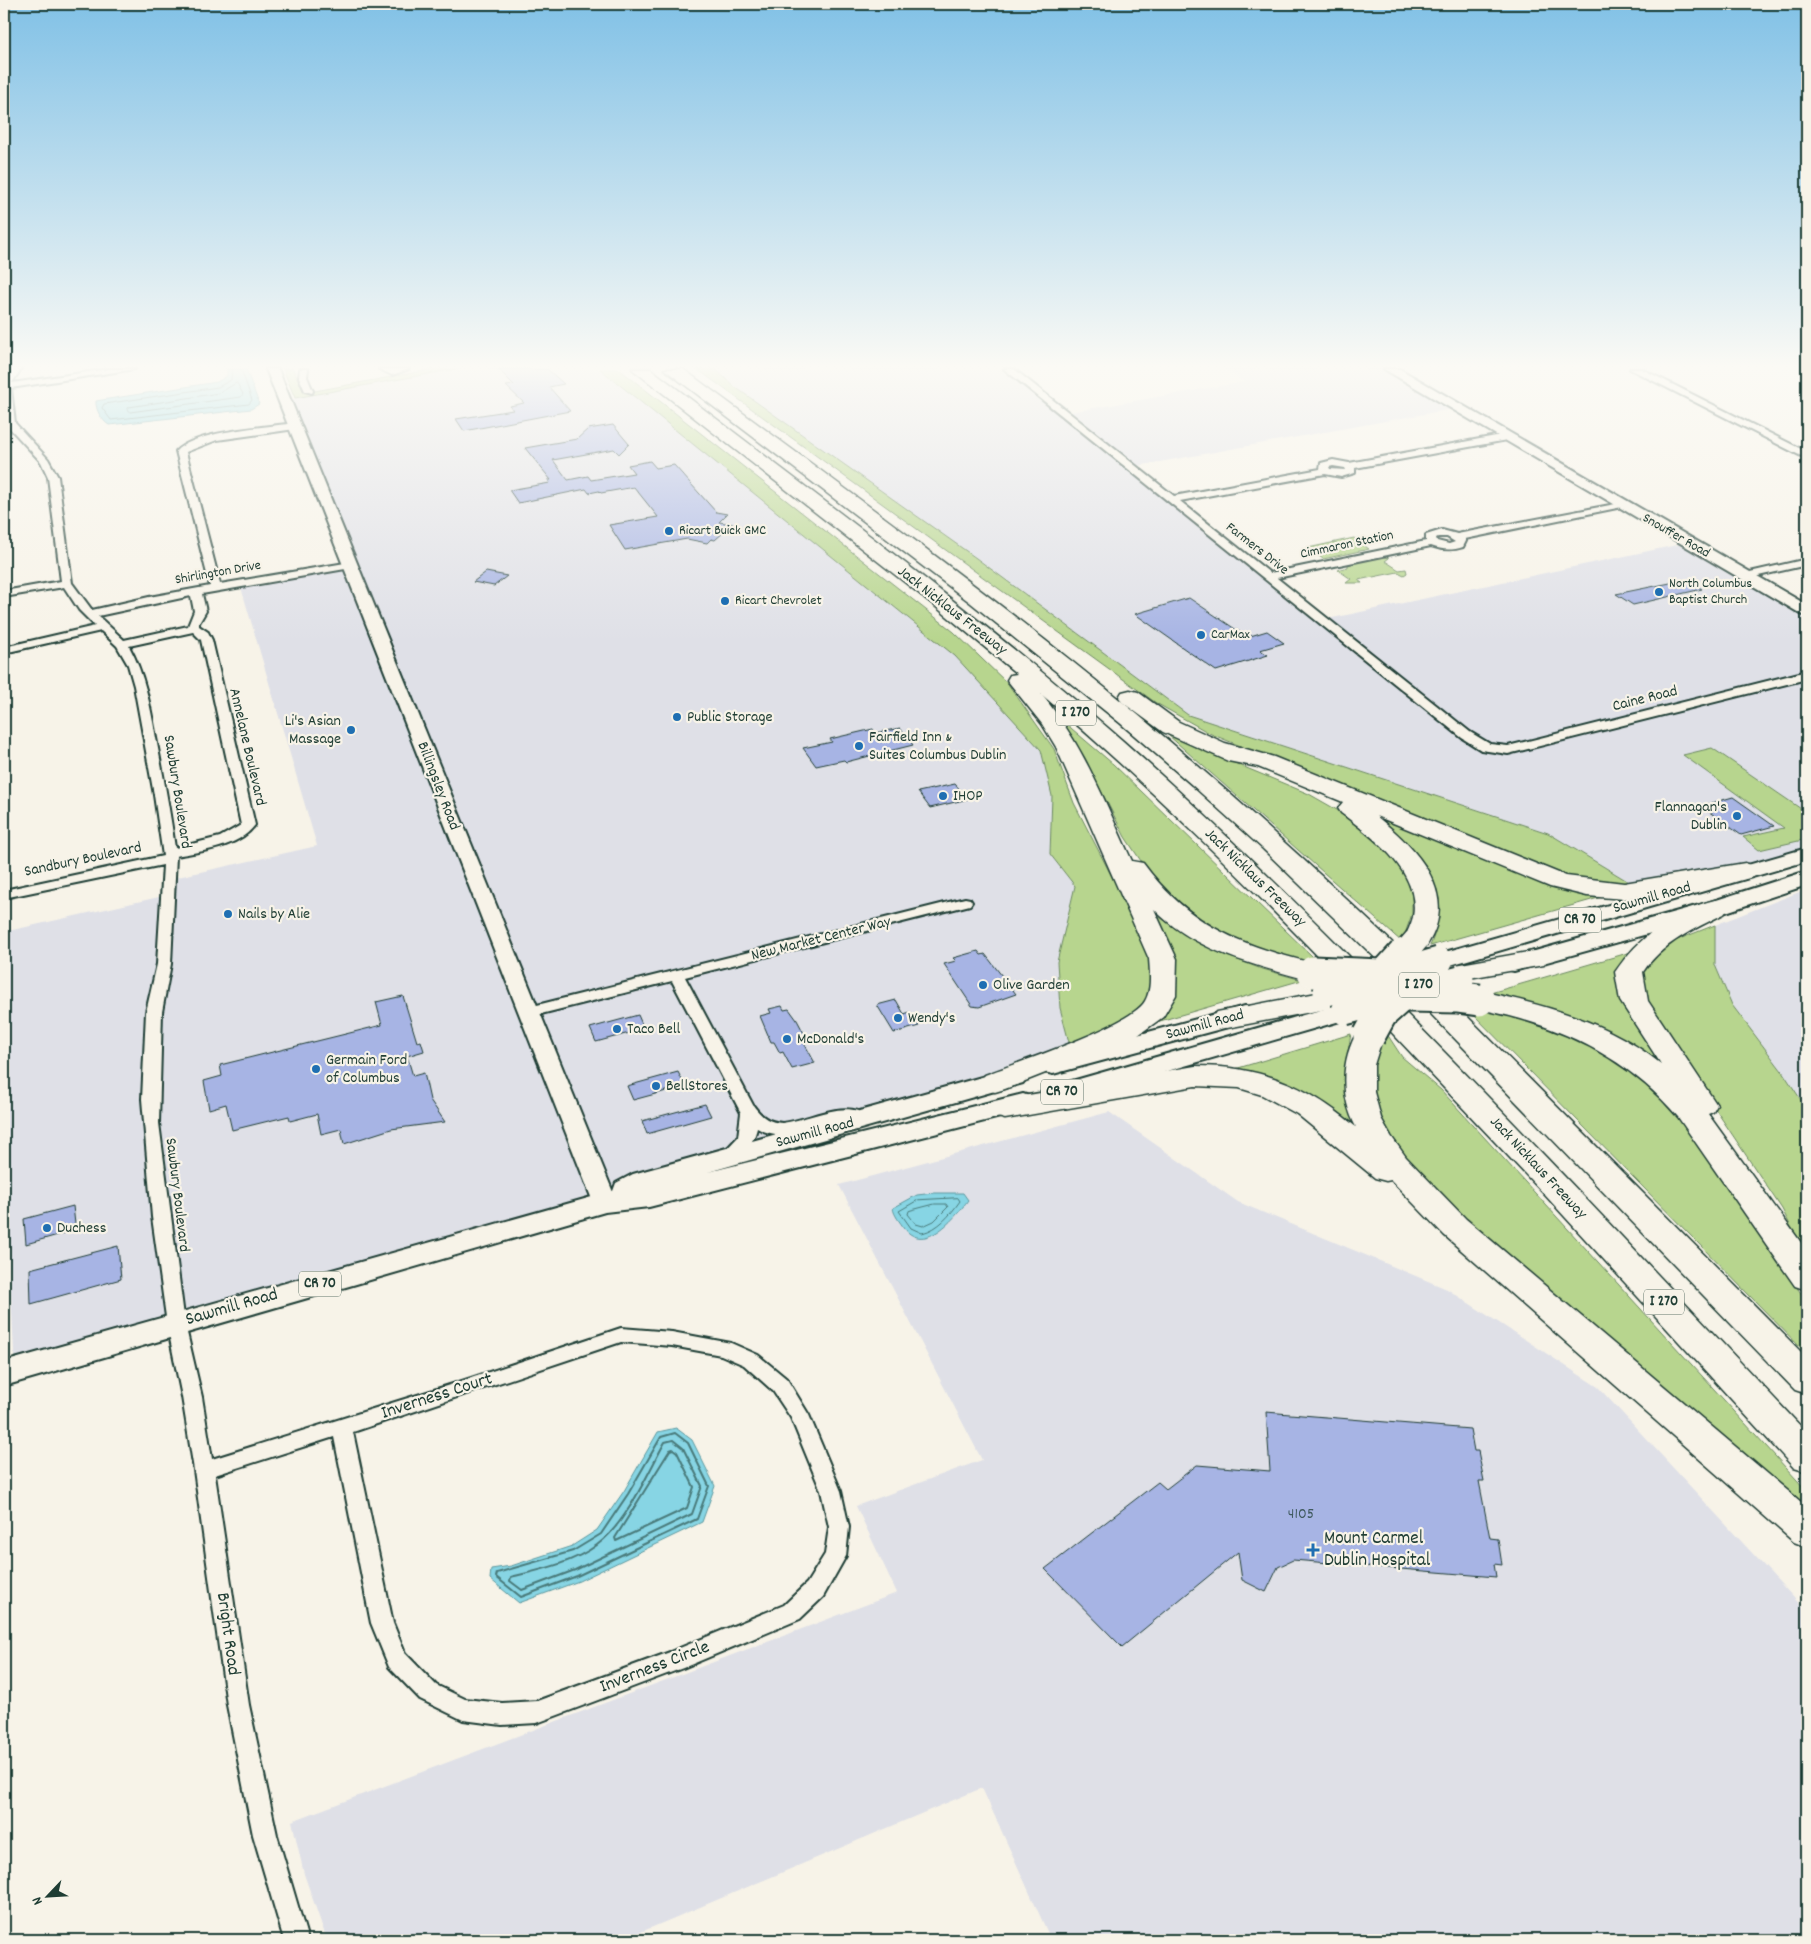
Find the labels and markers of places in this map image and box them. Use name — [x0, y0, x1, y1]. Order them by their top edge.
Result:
place label: Ricart Buick GMC — [679, 521, 766, 541]
marker: Ricart Buick GMC — [663, 525, 675, 537]
place label: North Columbus Baptist Church — [1669, 574, 1752, 610]
marker: North Columbus Baptist Church — [1653, 586, 1665, 598]
place label: Ricart Chevrolet — [735, 591, 822, 611]
marker: Ricart Chevrolet — [719, 595, 731, 607]
place label: CarMax — [1211, 625, 1250, 645]
marker: CarMax — [1195, 629, 1207, 641]
place label: Public Storage — [687, 706, 773, 729]
place label: Li's Asian Massage — [285, 710, 341, 751]
marker: Public Storage — [671, 711, 683, 723]
marker: Li's Asian Massage — [345, 724, 357, 736]
place label: Fairfield Inn & Suites Columbus Dublin — [869, 726, 1006, 767]
marker: Fairfield Inn & Suites Columbus Dublin — [853, 740, 865, 752]
place label: IHOP — [953, 785, 983, 808]
marker: IHOP — [937, 790, 949, 802]
place label: Flannagan's Dublin — [1654, 796, 1727, 837]
marker: Flannagan's Dublin — [1731, 810, 1743, 822]
place label: Nails by Alie — [238, 903, 310, 926]
marker: Nails by Alie — [222, 908, 234, 920]
place label: Olive Garden — [993, 974, 1070, 997]
marker: Olive Garden — [977, 979, 989, 991]
place label: Wendy's — [908, 1007, 956, 1030]
marker: Wendy's — [892, 1012, 904, 1024]
place label: Taco Bell — [627, 1018, 681, 1041]
marker: Taco Bell — [611, 1023, 623, 1035]
place label: McDonald's — [797, 1028, 865, 1051]
marker: McDonald's — [781, 1033, 793, 1045]
place label: Germain Ford of Columbus — [326, 1049, 407, 1090]
marker: Germain Ford of Columbus — [310, 1063, 322, 1075]
place label: BellStores — [666, 1075, 728, 1098]
marker: BellStores — [650, 1080, 662, 1092]
place label: Duchess — [57, 1217, 107, 1240]
marker: Duchess — [41, 1222, 53, 1234]
place label: Mount Carmel Dublin Hospital — [1324, 1526, 1431, 1575]
marker: Mount Carmel Dublin Hospital — [1306, 1543, 1320, 1557]

